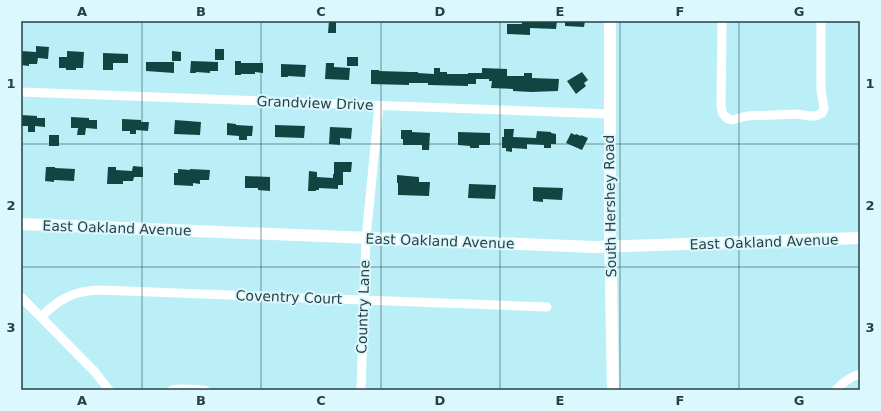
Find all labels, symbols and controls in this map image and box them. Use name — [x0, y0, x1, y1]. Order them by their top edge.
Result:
text: A — [77, 4, 87, 19]
text: B — [196, 4, 206, 19]
text: C — [316, 4, 326, 19]
text: D — [435, 4, 446, 19]
text: E — [556, 4, 564, 19]
text: F — [676, 4, 684, 19]
text: G — [794, 4, 804, 19]
text: 1 — [6, 76, 16, 91]
text: 1 — [865, 76, 875, 91]
street label: Grandview Drive — [256, 93, 374, 113]
street label: South Hershey Road — [601, 135, 619, 277]
text: 2 — [6, 198, 16, 213]
text: 2 — [865, 198, 875, 213]
street label: East Oakland Avenue — [42, 217, 192, 239]
street label: East Oakland Avenue — [365, 230, 515, 252]
street label: East Oakland Avenue — [689, 231, 839, 253]
street label: Country Lane — [353, 260, 373, 354]
street label: Coventry Court — [235, 287, 343, 307]
text: 3 — [6, 320, 16, 335]
text: 3 — [865, 320, 875, 335]
text: A — [77, 393, 87, 408]
text: B — [196, 393, 206, 408]
text: C — [316, 393, 326, 408]
text: D — [435, 393, 446, 408]
text: E — [556, 393, 564, 408]
text: F — [676, 393, 684, 408]
text: G — [794, 393, 804, 408]

